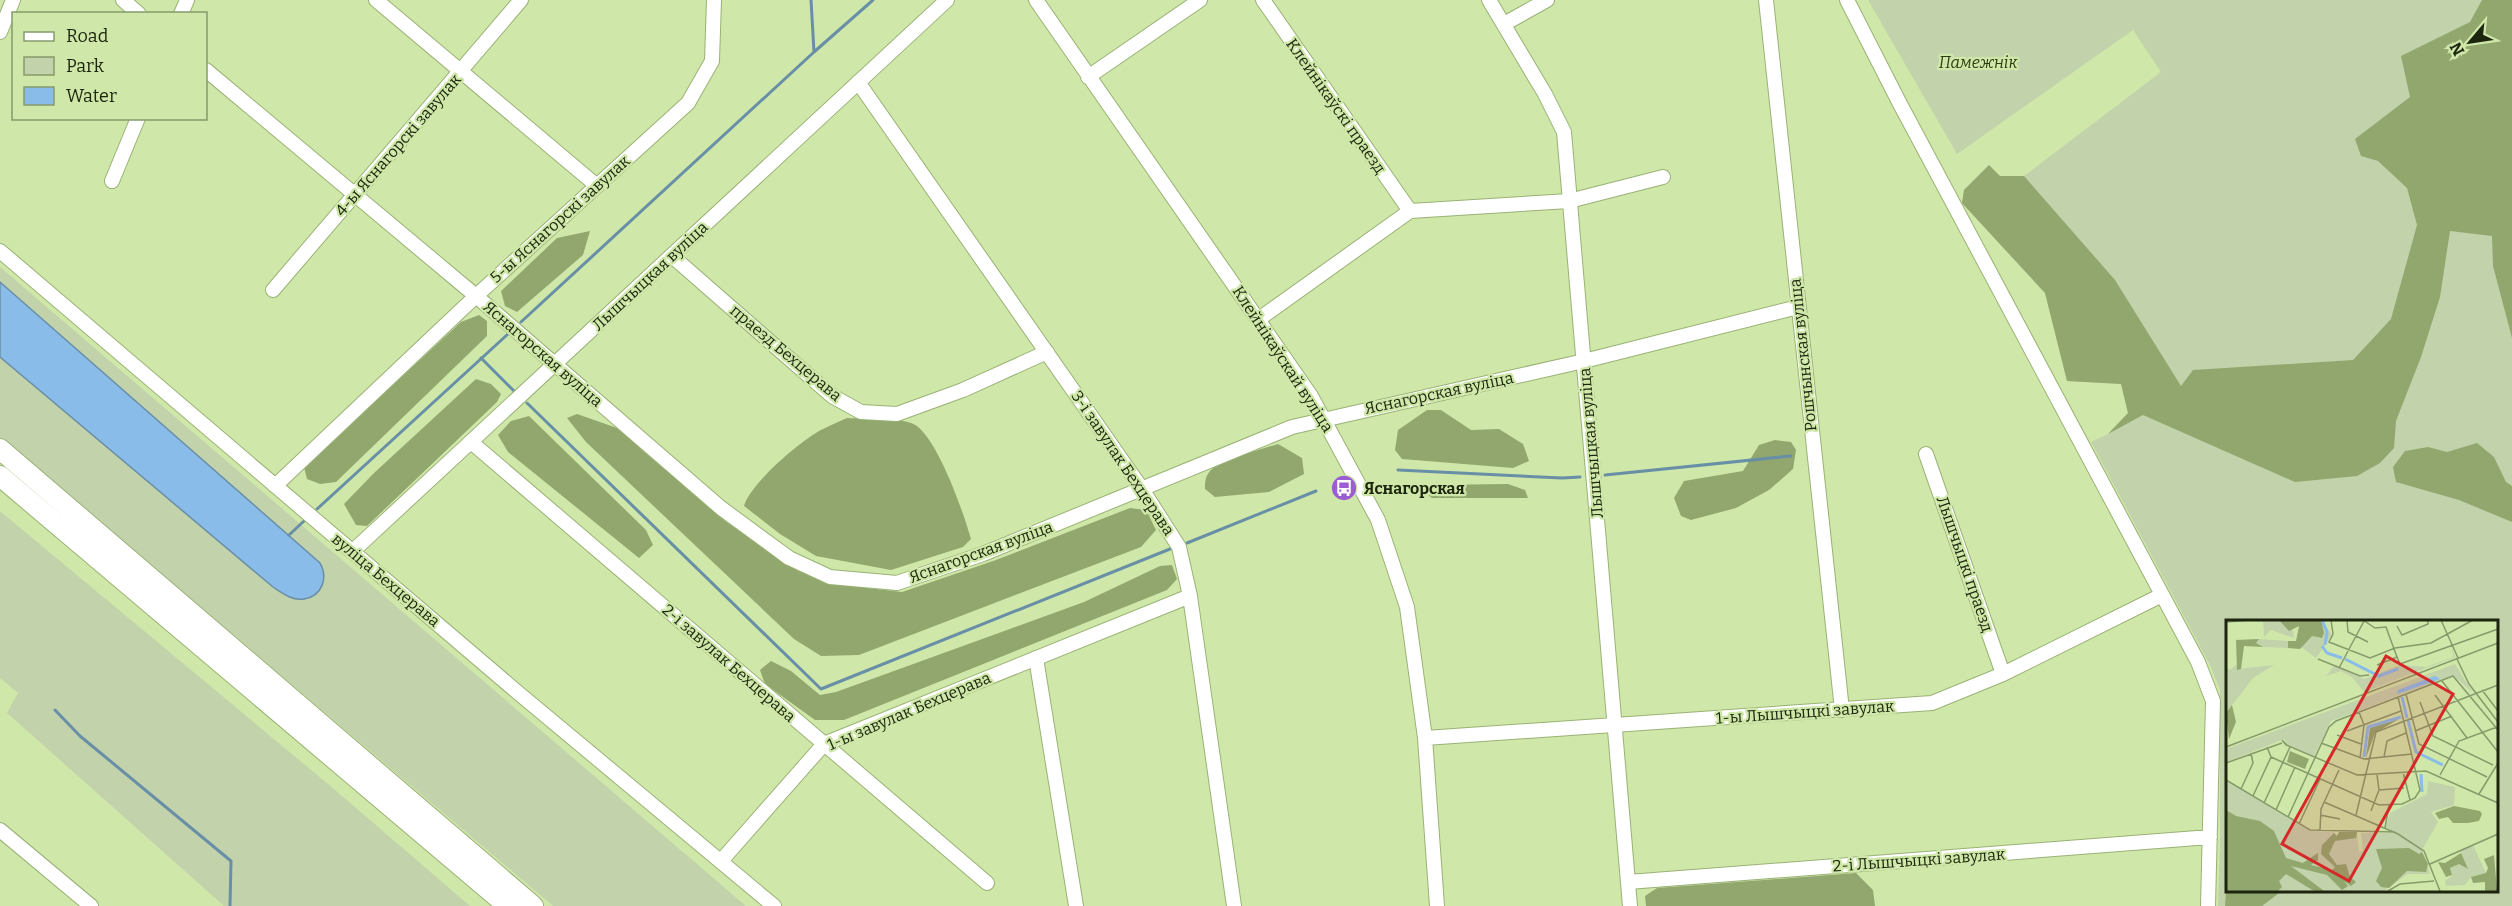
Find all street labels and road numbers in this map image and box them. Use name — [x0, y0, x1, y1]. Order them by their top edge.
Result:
street label: Клейнікаўскі праезд — [1282, 35, 1390, 177]
street label: 4-ы Яснагорскі завулак — [331, 70, 465, 220]
street label: 5-ы Яснагорскі завулак — [486, 151, 634, 287]
street label: Лышчыцкая вуліца — [588, 217, 712, 334]
street label: Рошчынская вуліца — [1786, 277, 1820, 432]
street label: Клейнікаўскай вуліца — [1229, 282, 1338, 436]
street label: Яснагорская вуліца — [480, 297, 607, 411]
street label: праезд Бехцерава — [726, 301, 846, 405]
street label: Лышчыцкая вуліца — [1575, 367, 1607, 519]
street label: Яснагорская вуліца — [1363, 368, 1515, 418]
street label: 3-і завулак Бехцерава — [1067, 387, 1179, 539]
street label: Лышчыцкі праезд — [1933, 493, 1997, 635]
street label: Яснагорская вуліца — [907, 517, 1056, 587]
street label: вуліца Бехцерава — [328, 529, 444, 631]
street label: 2-і завулак Бехцерава — [659, 600, 800, 726]
street label: 1-ы завулак Бехцерава — [824, 668, 994, 754]
street label: 1-ы Лышчыцкі завулак — [1715, 696, 1895, 728]
street label: 2-і Лышчыцкі завулак — [1832, 844, 2007, 876]

